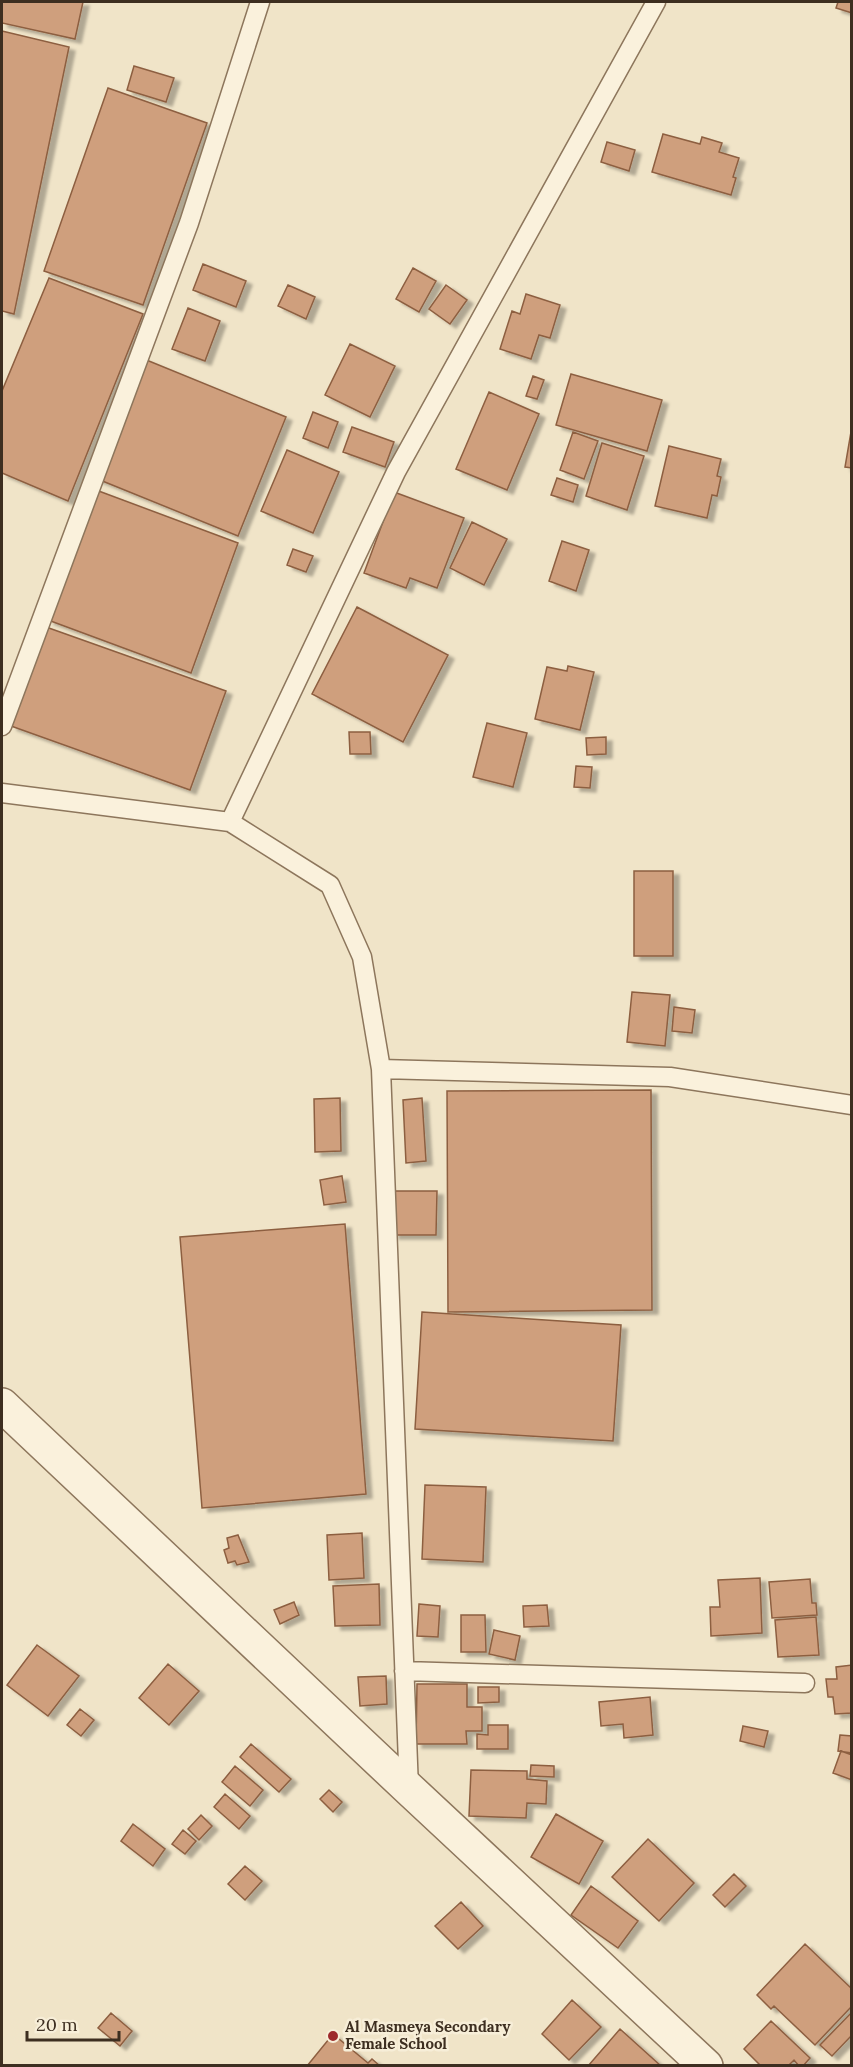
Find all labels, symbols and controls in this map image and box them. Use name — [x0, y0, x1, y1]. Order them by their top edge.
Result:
scale bar — [27, 2004, 118, 2042]
text: 20 m — [36, 2013, 78, 2036]
place label: Al Masmeya Secondary Female School — [345, 2017, 511, 2053]
marker: Al Masmeya Secondary Female School — [326, 2029, 340, 2043]

